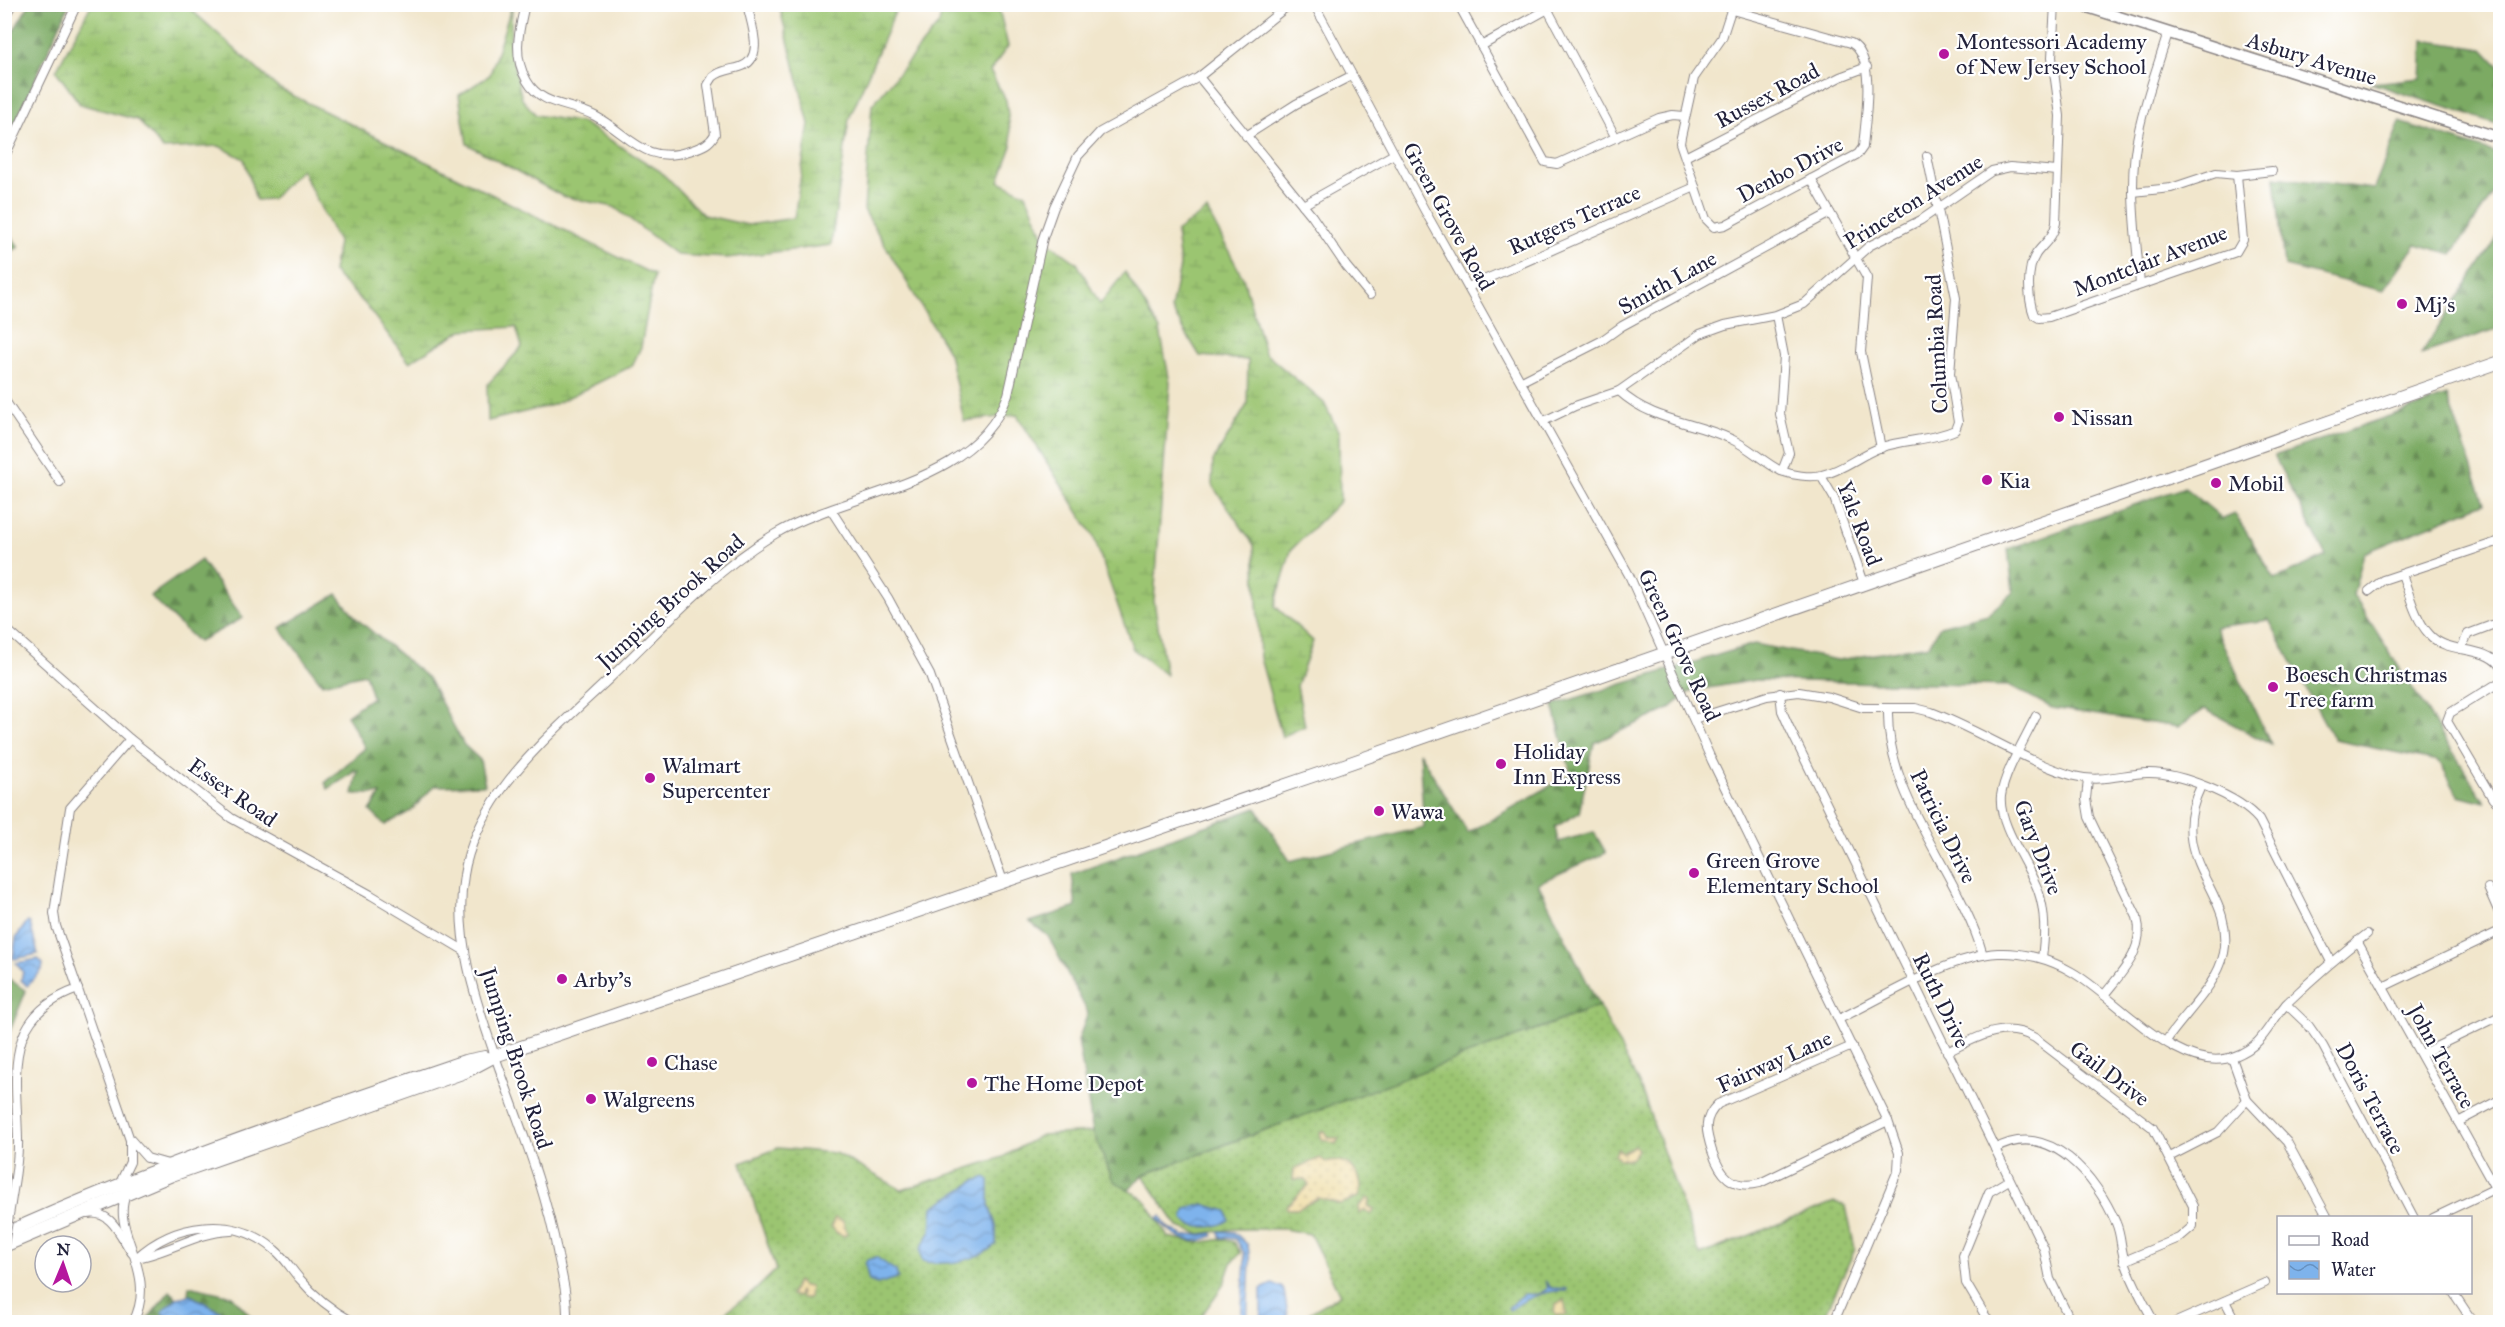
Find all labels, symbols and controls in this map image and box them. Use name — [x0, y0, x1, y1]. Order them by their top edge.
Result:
street label: Asbury Avenue — [2243, 26, 2380, 91]
place label: Montessori Academy of New Jersey School — [1956, 28, 2147, 80]
marker: Montessori Academy of New Jersey School — [1937, 47, 1951, 61]
street label: Russex Road — [1711, 57, 1824, 134]
street label: Denbo Drive — [1733, 130, 1848, 209]
street label: Green Grove Road — [1397, 137, 1500, 295]
street label: Princeton Avenue — [1839, 148, 1988, 255]
street label: Rutgers Terrace — [1504, 178, 1645, 261]
street label: Montclair Avenue — [2069, 219, 2231, 302]
street label: Smith Lane — [1613, 244, 1721, 321]
street label: Columbia Road — [1919, 274, 1954, 414]
place label: Mj's — [2414, 291, 2455, 318]
marker: Mj's — [2395, 297, 2409, 311]
place label: Nissan — [2071, 404, 2133, 431]
marker: Nissan — [2052, 410, 2066, 424]
place label: Kia — [1999, 467, 2031, 494]
place label: Mobil — [2228, 470, 2284, 497]
marker: Kia — [1980, 473, 1994, 487]
marker: Mobil — [2209, 476, 2223, 490]
street label: Yale Road — [1831, 477, 1888, 569]
street label: Jumping Brook Road — [589, 528, 750, 676]
street label: Green Grove Road — [1632, 565, 1727, 726]
place label: Boesch Christmas Tree farm — [2285, 661, 2447, 713]
marker: Boesch Christmas Tree farm — [2266, 680, 2280, 694]
place label: Holiday Inn Express — [1513, 738, 1621, 790]
street label: Essex Road — [183, 752, 282, 833]
place label: Walmart Supercenter — [662, 752, 771, 804]
marker: Holiday Inn Express — [1494, 757, 1508, 771]
street label: Patricia Drive — [1904, 765, 1983, 888]
marker: Walmart Supercenter — [643, 771, 657, 785]
street label: Gary Drive — [2008, 796, 2069, 898]
place label: Wawa — [1391, 798, 1444, 825]
marker: Wawa — [1372, 804, 1386, 818]
place label: Green Grove Elementary School — [1706, 847, 1879, 899]
marker: Green Grove Elementary School — [1687, 866, 1701, 880]
street label: Ruth Drive — [1907, 948, 1976, 1052]
street label: Jumping Brook Road — [474, 962, 559, 1152]
place label: Arby's — [573, 966, 632, 993]
marker: Arby's — [555, 972, 569, 986]
street label: John Terrace — [2401, 998, 2481, 1113]
street label: Fairway Lane — [1713, 1024, 1836, 1099]
street label: Gail Drive — [2064, 1035, 2155, 1112]
street label: Doris Terrace — [2330, 1038, 2411, 1159]
place label: Chase — [664, 1049, 718, 1076]
marker: Chase — [645, 1055, 659, 1069]
place label: The Home Depot — [984, 1070, 1144, 1097]
marker: The Home Depot — [965, 1076, 979, 1090]
place label: Walgreens — [603, 1086, 695, 1113]
marker: Walgreens — [584, 1092, 598, 1106]
legend — [2277, 1216, 2472, 1294]
text: Road — [2331, 1229, 2369, 1251]
north arrow — [33, 1234, 93, 1294]
text: N — [56, 1240, 71, 1259]
text: Water — [2331, 1259, 2376, 1281]

